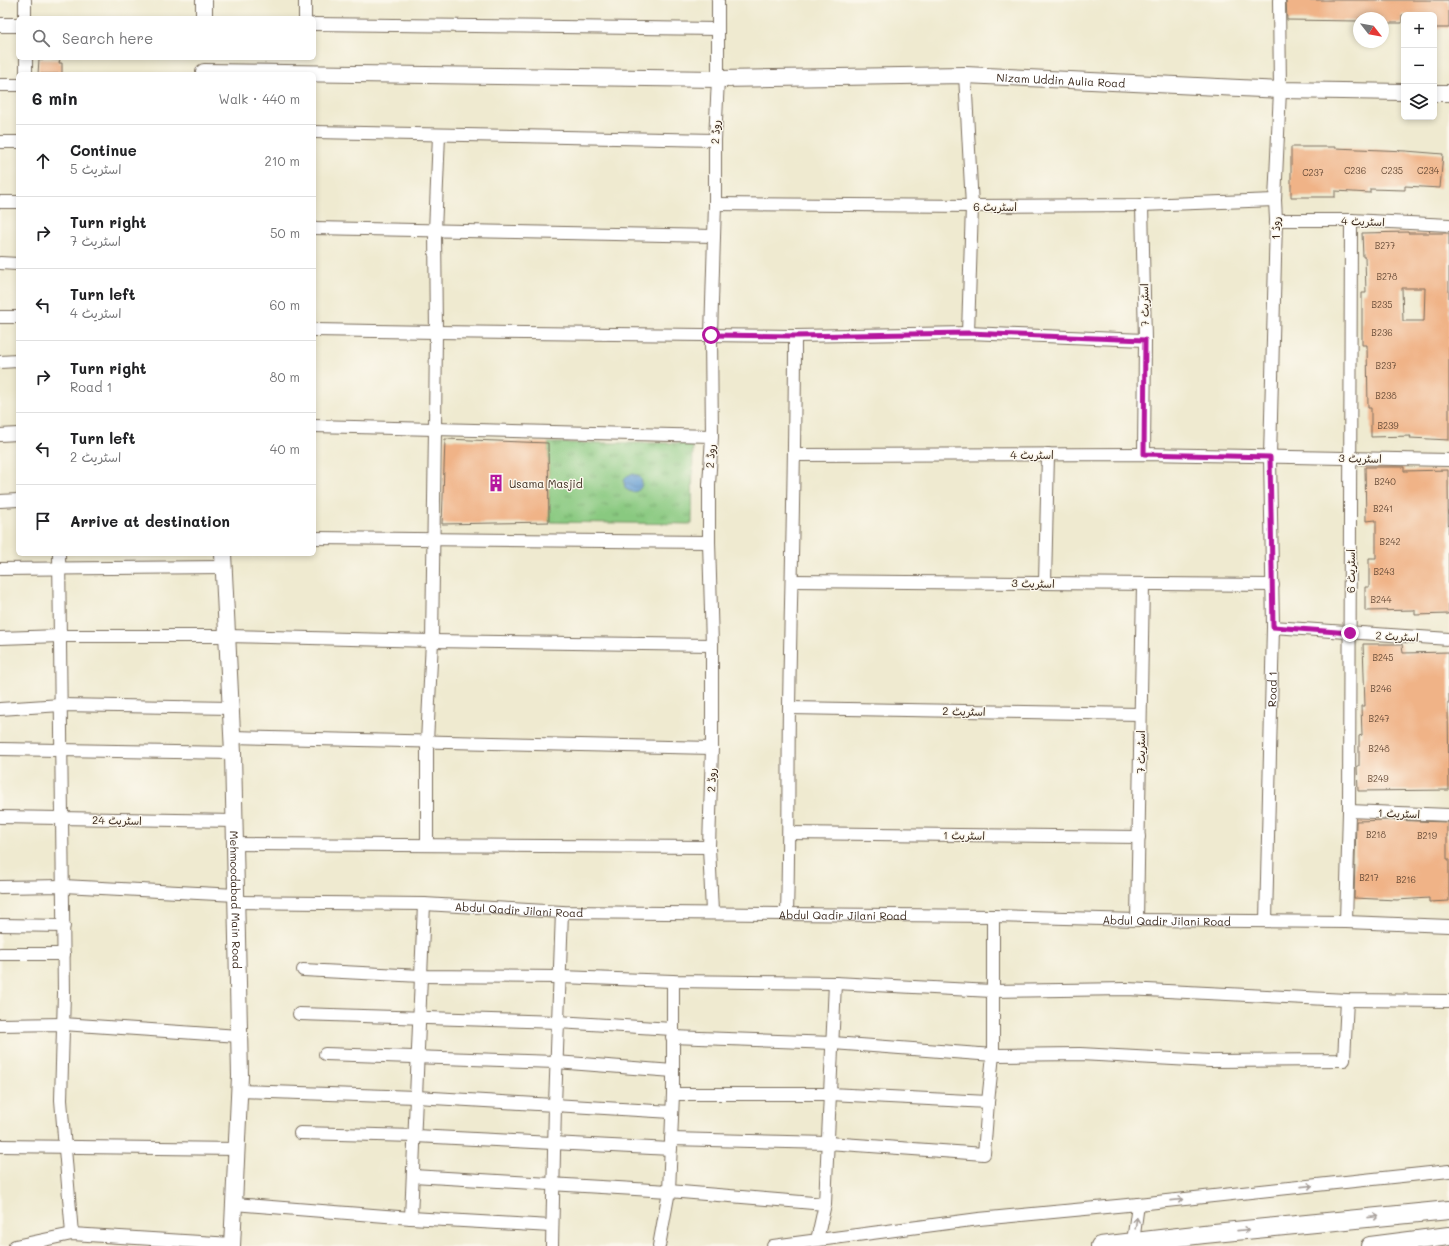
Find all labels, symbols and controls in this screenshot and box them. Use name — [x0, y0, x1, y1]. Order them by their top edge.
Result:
north arrow — [1353, 12, 1389, 48]
map controls — [1401, 12, 1437, 120]
button: + — [1401, 12, 1437, 48]
search box — [16, 16, 316, 60]
icon: search — [30, 27, 52, 49]
text: Search here — [62, 28, 153, 48]
button: − — [1401, 48, 1437, 84]
street label: Nizam Uddin Aulia Road — [996, 69, 1125, 90]
button: layers — [1401, 84, 1437, 120]
text: 6 min — [32, 87, 77, 109]
text: Walk · 440 m — [219, 90, 300, 107]
street label: روڈ 2 — [707, 120, 723, 144]
text: Continue — [70, 140, 137, 160]
icon: ahead — [32, 150, 54, 172]
text: 210 m — [264, 152, 300, 169]
text: اسٹریٹ 5 — [70, 160, 121, 177]
house number: C236 — [1344, 165, 1366, 176]
house number: C235 — [1381, 165, 1403, 176]
house number: C234 — [1417, 165, 1440, 176]
house number: C237 — [1302, 167, 1324, 178]
street label: اسٹریٹ 6 — [973, 199, 1017, 214]
text: Turn right — [70, 212, 147, 232]
street label: اسٹریٹ 4 — [1341, 213, 1385, 229]
street label: روڈ 1 — [1268, 216, 1283, 240]
icon: right — [32, 222, 54, 244]
text: 50 m — [270, 224, 300, 241]
text: اسٹریٹ 7 — [70, 232, 121, 249]
house number: B277 — [1375, 240, 1395, 251]
house number: B278 — [1376, 271, 1398, 282]
street label: اسٹریٹ 7 — [1136, 283, 1152, 327]
text: Turn left — [70, 284, 135, 304]
icon: left — [32, 294, 54, 316]
text: 60 m — [270, 296, 300, 313]
house number: B235 — [1371, 299, 1393, 310]
text: اسٹریٹ 4 — [70, 304, 121, 321]
route start — [702, 326, 720, 344]
house number: B236 — [1371, 327, 1393, 338]
text: Turn right — [70, 358, 147, 378]
house number: B237 — [1376, 360, 1396, 371]
icon: right — [32, 366, 54, 388]
text: 80 m — [270, 368, 300, 385]
text: Road 1 — [70, 378, 112, 395]
house number: B238 — [1375, 390, 1397, 401]
house number: B239 — [1377, 420, 1399, 431]
text: Turn left — [70, 428, 135, 448]
icon: left — [32, 438, 54, 460]
text: 40 m — [270, 440, 300, 457]
street label: روڈ 2 — [702, 443, 718, 469]
street label: اسٹریٹ 4 — [1010, 447, 1054, 462]
text: اسٹریٹ 2 — [70, 448, 121, 465]
street label: اسٹریٹ 3 — [1338, 450, 1382, 466]
building icon: Usama Masjid — [486, 473, 506, 493]
place label: Usama Masjid — [509, 476, 583, 491]
house number: B240 — [1374, 476, 1396, 487]
house number: B241 — [1373, 503, 1393, 514]
icon: arrive — [32, 510, 54, 532]
text: Arrive at destination — [70, 511, 230, 531]
house number: B242 — [1380, 536, 1400, 547]
street label: اسٹریٹ 6 — [1343, 549, 1358, 593]
house number: B243 — [1373, 566, 1395, 577]
street label: اسٹریٹ 3 — [1011, 575, 1055, 591]
house number: B244 — [1370, 594, 1392, 605]
route end — [1341, 624, 1359, 642]
street label: اسٹریٹ 2 — [1375, 627, 1419, 645]
house number: B245 — [1372, 652, 1394, 663]
street label: Road 1 — [1264, 671, 1279, 707]
house number: B246 — [1370, 683, 1392, 694]
street label: اسٹریٹ 2 — [942, 703, 986, 719]
house number: B247 — [1369, 713, 1389, 724]
street label: اسٹریٹ 7 — [1133, 730, 1148, 774]
house number: B248 — [1368, 743, 1390, 754]
street label: روڈ 2 — [703, 768, 719, 792]
house number: B249 — [1367, 773, 1389, 784]
street label: اسٹریٹ 1 — [1378, 805, 1420, 821]
street label: اسٹریٹ 24 — [92, 812, 142, 828]
street label: اسٹریٹ 1 — [943, 827, 985, 843]
house number: B218 — [1366, 829, 1387, 840]
house number: B219 — [1417, 830, 1438, 841]
street label: Mehmoodabad Main Road — [227, 831, 245, 969]
house number: B217 — [1359, 872, 1379, 883]
house number: B216 — [1396, 874, 1416, 885]
street label: Abdul Qadir Jilani Road — [454, 898, 583, 920]
street label: Abdul Qadir Jilani Road — [779, 907, 907, 923]
street label: Abdul Qadir Jilani Road — [1102, 912, 1231, 928]
one-way arrow — [1300, 1182, 1313, 1190]
one-way arrow — [1170, 1196, 1183, 1203]
one-way arrow — [1366, 1214, 1379, 1221]
one-way arrow — [1132, 1217, 1140, 1230]
one-way arrow — [1236, 1226, 1249, 1234]

